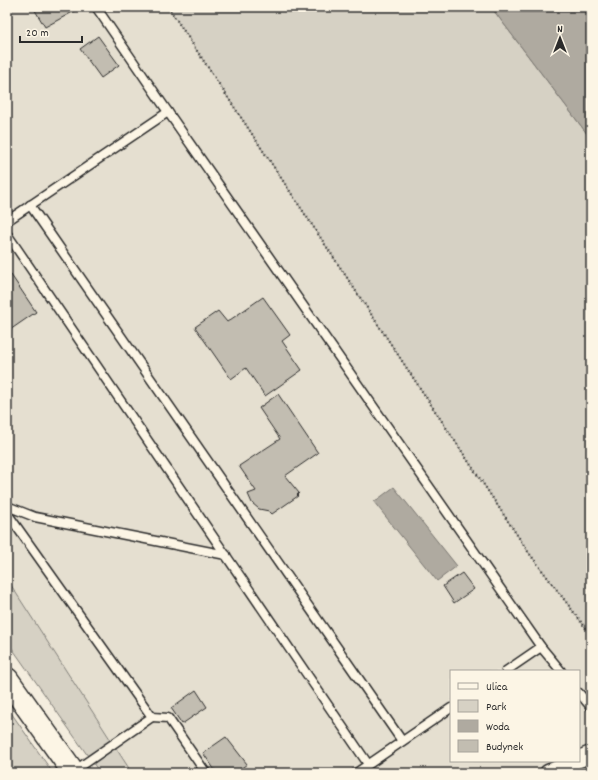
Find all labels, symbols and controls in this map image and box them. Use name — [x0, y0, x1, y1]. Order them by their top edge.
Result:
scale bar — [20, 18, 82, 44]
north arrow — [540, 18, 580, 58]
text: N — [557, 22, 563, 38]
text: 20 m — [26, 25, 49, 42]
legend — [450, 670, 580, 762]
text: Ulica — [486, 679, 508, 696]
text: Park — [486, 699, 507, 716]
text: Woda — [486, 719, 510, 736]
text: Budynek — [486, 739, 523, 756]

